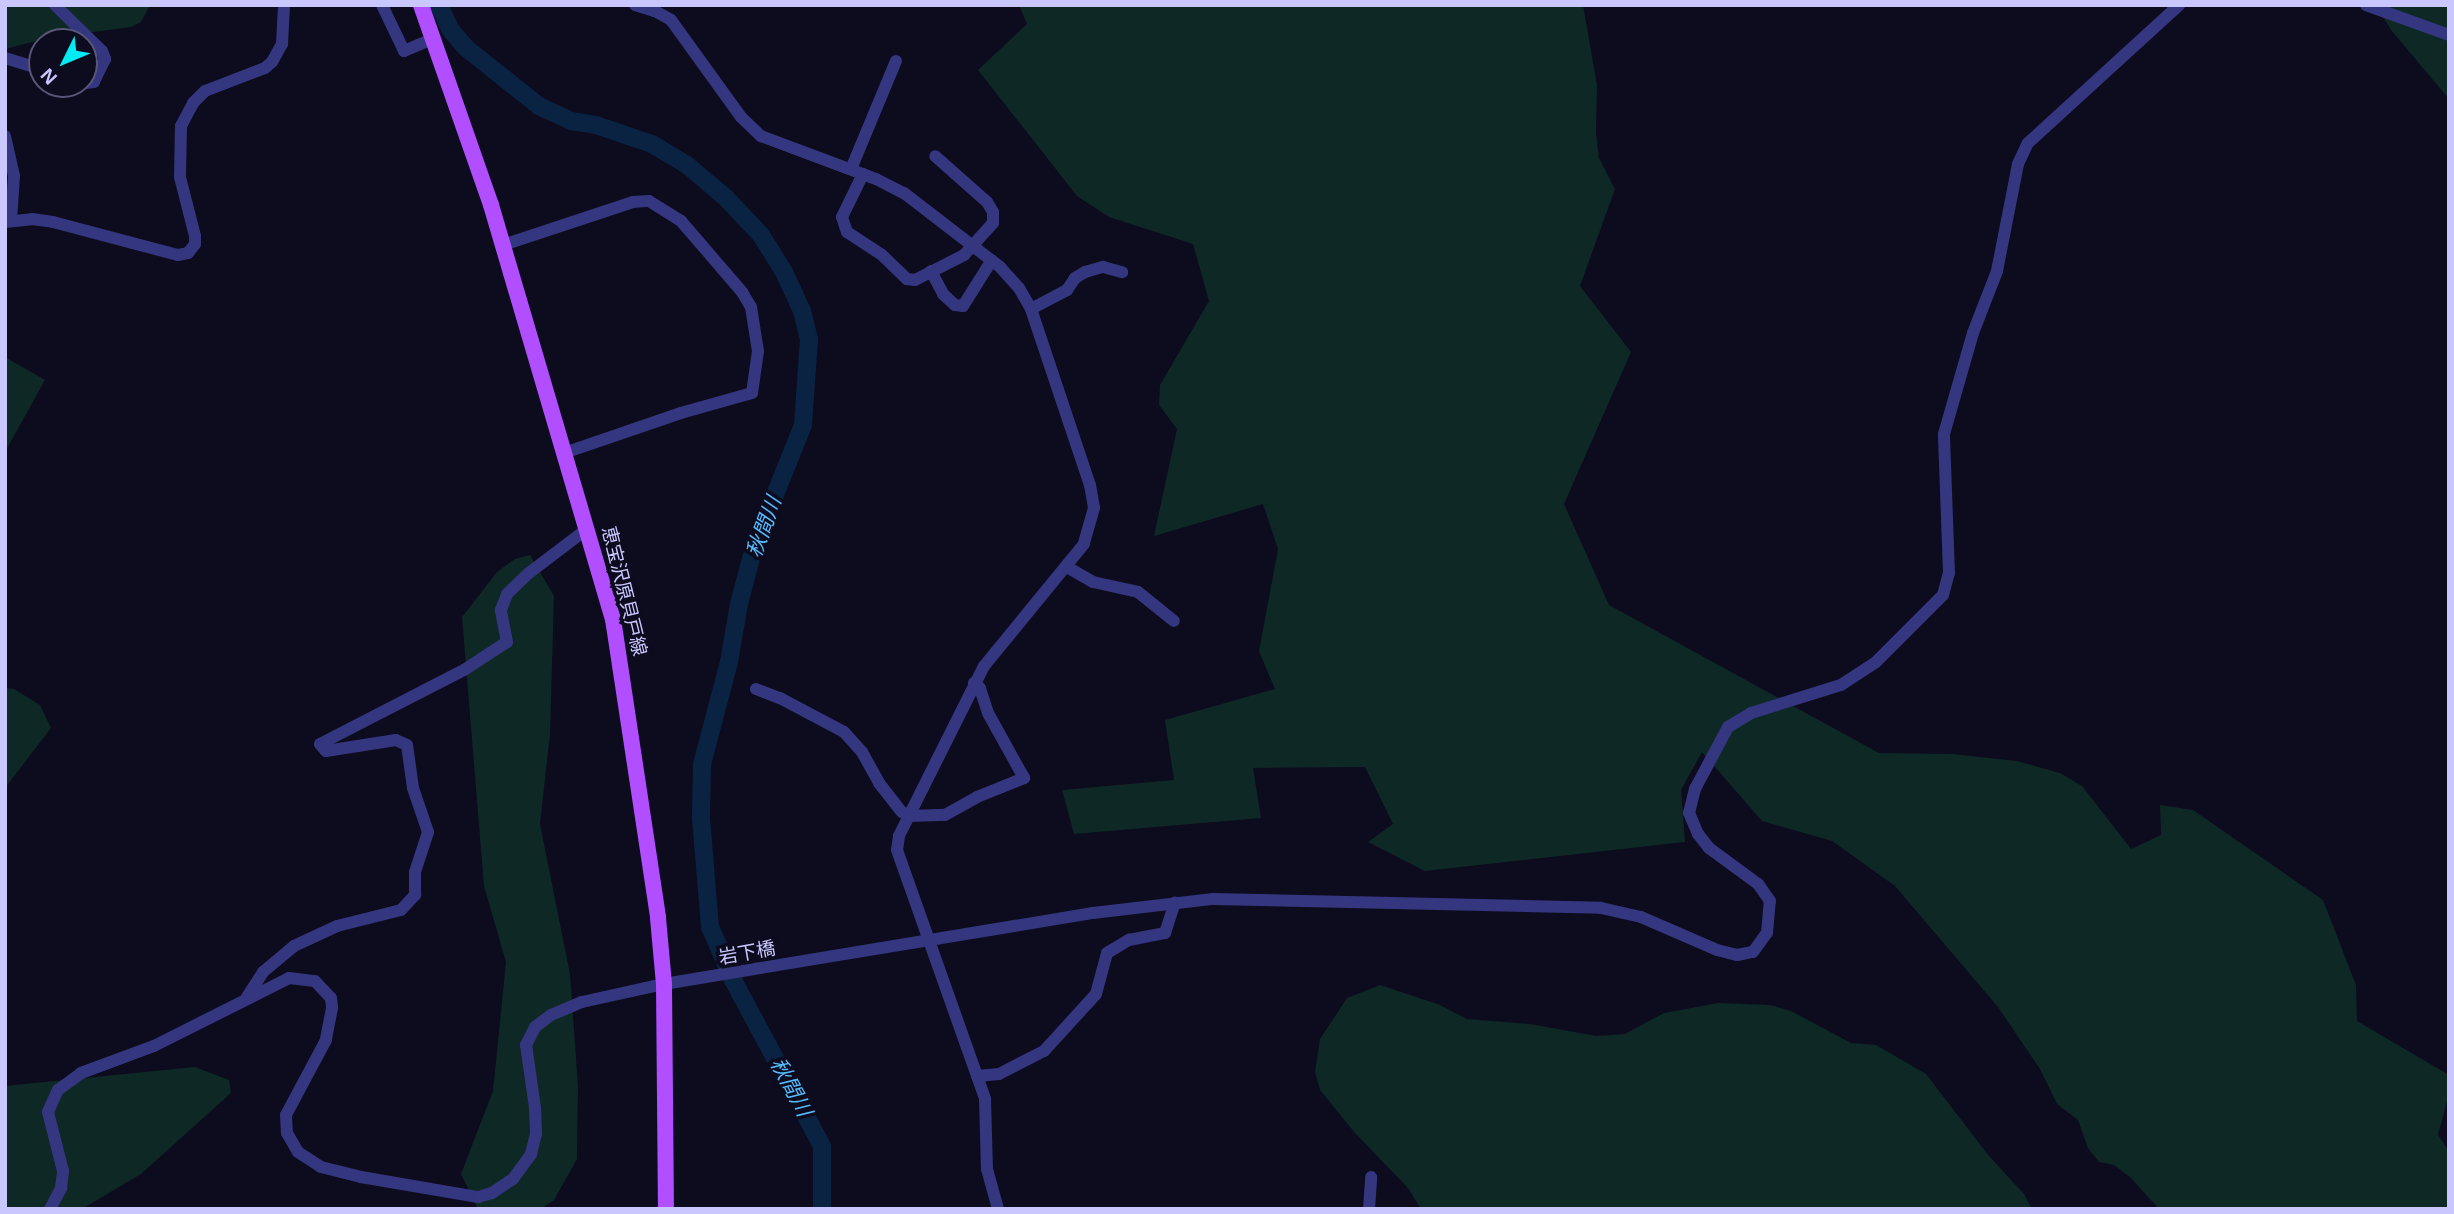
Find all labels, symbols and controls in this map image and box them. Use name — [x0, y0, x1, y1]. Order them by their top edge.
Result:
north arrow — [28, 28, 98, 98]
text: N — [36, 64, 61, 88]
water label: 秋間川 — [741, 493, 787, 561]
street label: 恵宝沢原貝戸線 — [597, 524, 651, 658]
street label: 岩下橋 — [717, 937, 777, 969]
water label: 秋間川 — [765, 1053, 817, 1121]

